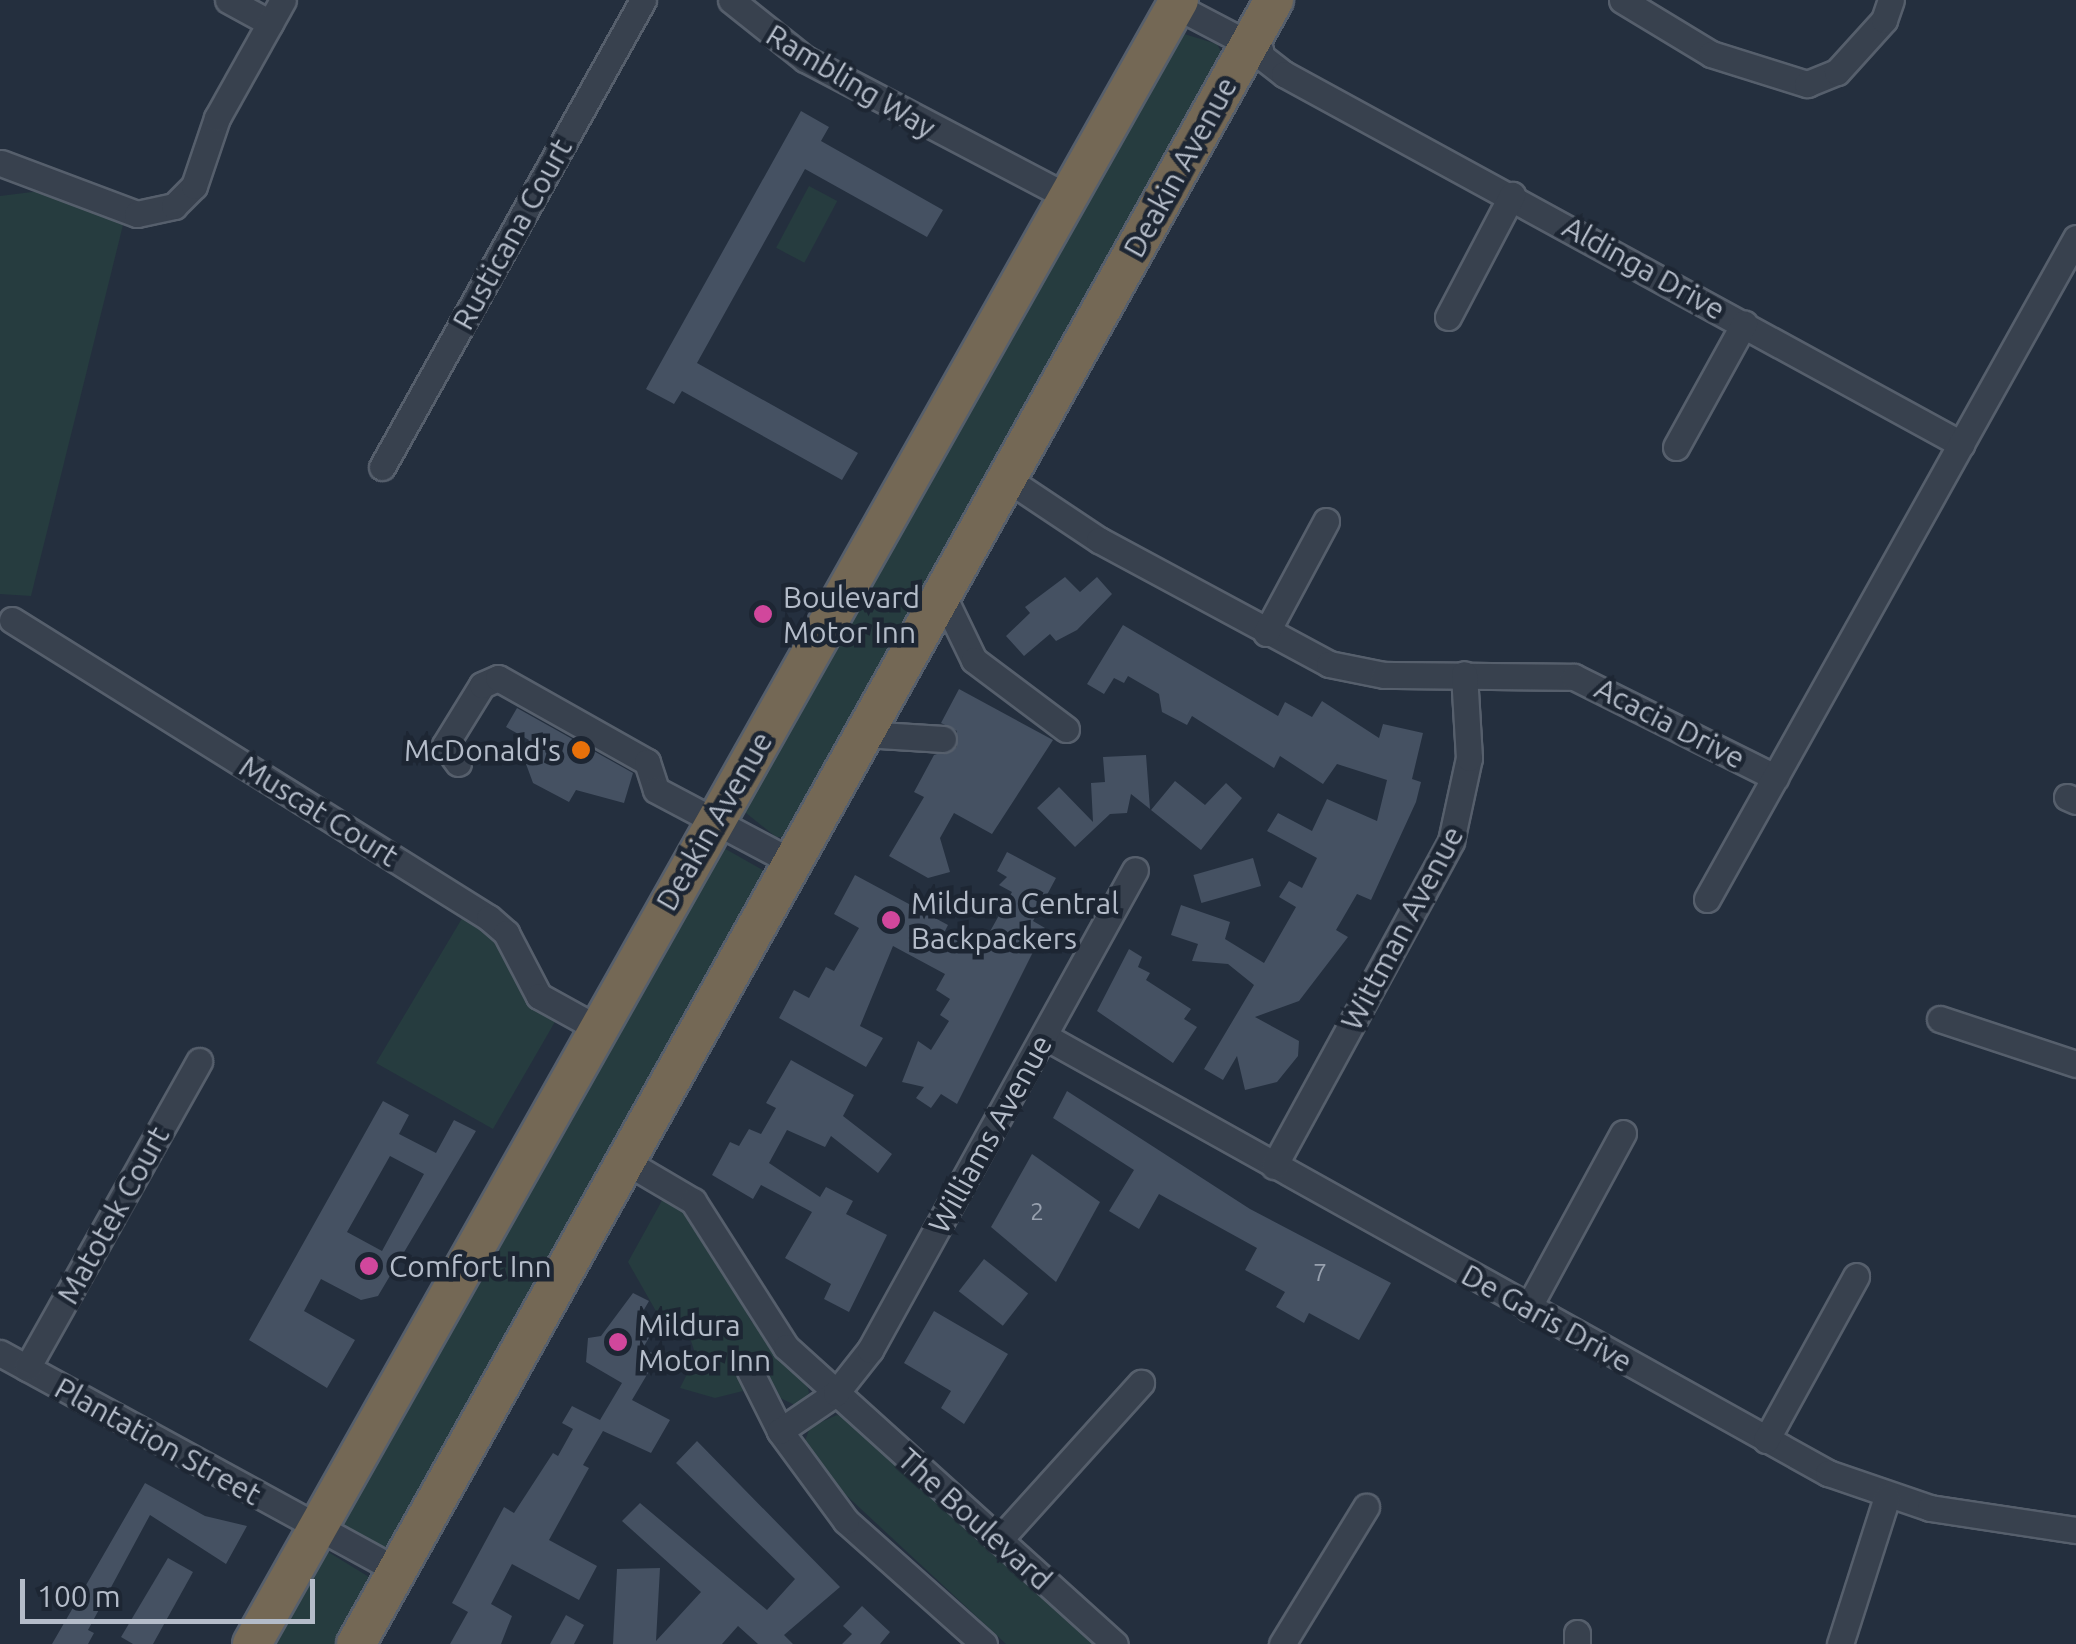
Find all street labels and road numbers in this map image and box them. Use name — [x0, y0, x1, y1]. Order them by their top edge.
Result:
street label: Rambling Way — [760, 16, 942, 146]
street label: Deakin Avenue — [1116, 71, 1244, 263]
street label: Rusticana Court — [445, 132, 579, 336]
street label: Aldinga Drive — [1557, 209, 1731, 327]
street label: Acacia Drive — [1589, 670, 1751, 776]
street label: Deakin Avenue — [648, 725, 780, 917]
street label: Muscat Court — [233, 748, 405, 874]
street label: Wittman Avenue — [1333, 820, 1471, 1036]
street label: Williams Avenue — [921, 1029, 1059, 1239]
street label: Matotek Court — [49, 1120, 177, 1310]
street label: De Garis Drive — [1455, 1256, 1639, 1380]
street label: Plantation Street — [49, 1370, 267, 1512]
street label: The Boulevard — [891, 1441, 1059, 1597]

